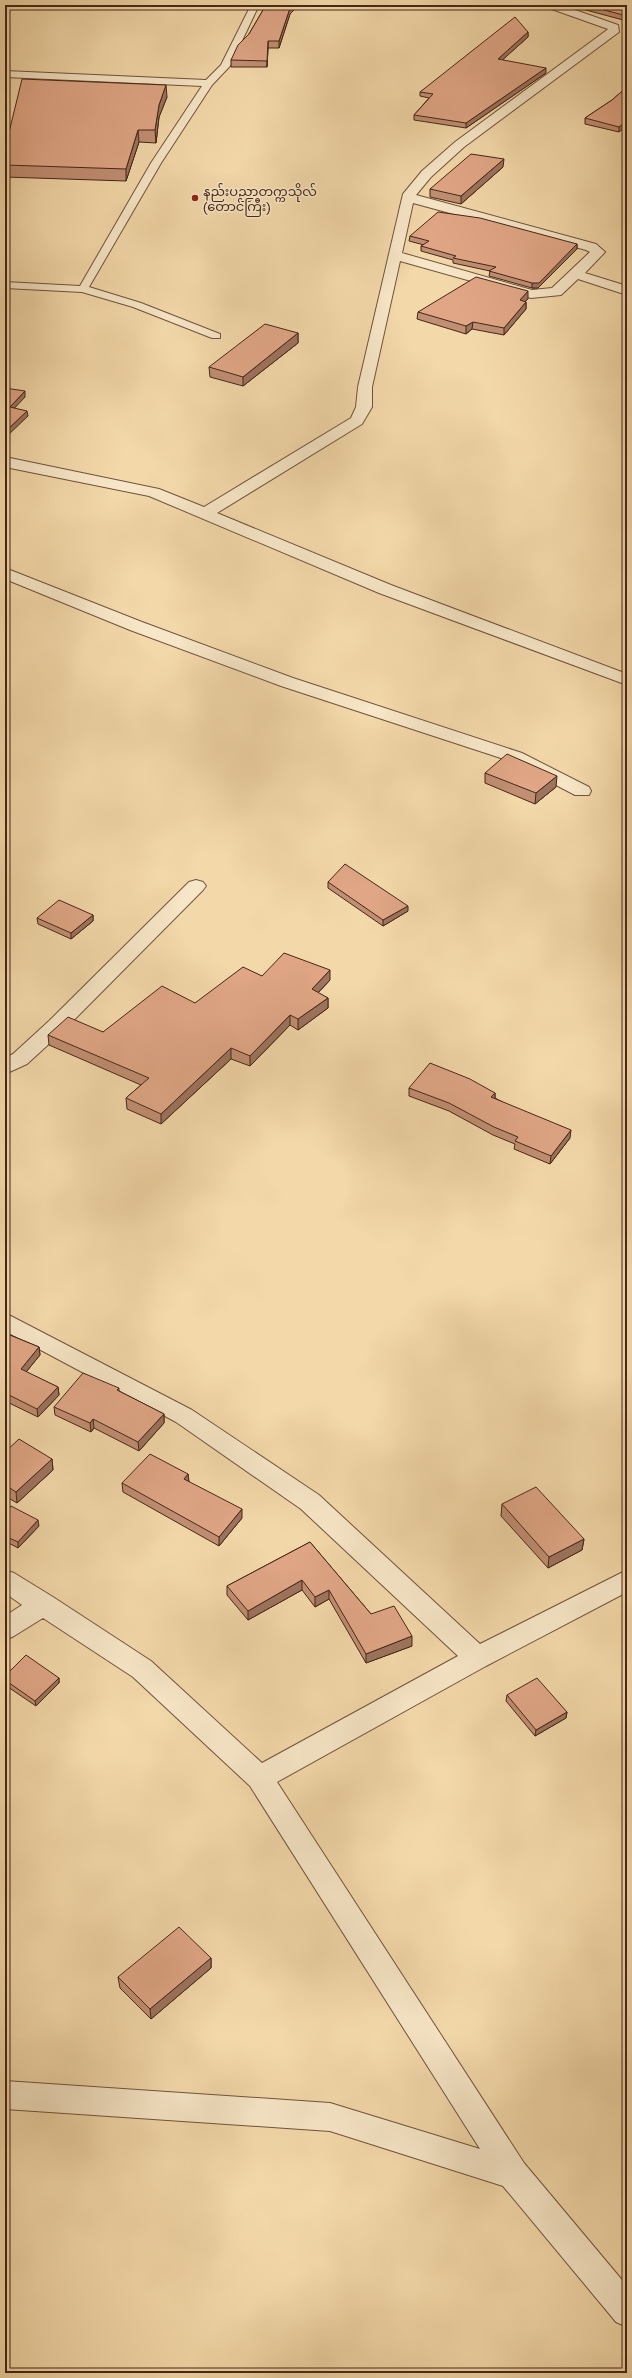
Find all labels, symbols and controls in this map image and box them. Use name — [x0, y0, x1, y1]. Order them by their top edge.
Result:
place label: နည်းပညာတက္ကသိုလ် (တောင်ကြီး) — [203, 183, 317, 217]
marker: နည်းပညာတက္ကသိုလ် (တောင်ကြီး) — [190, 193, 200, 203]

